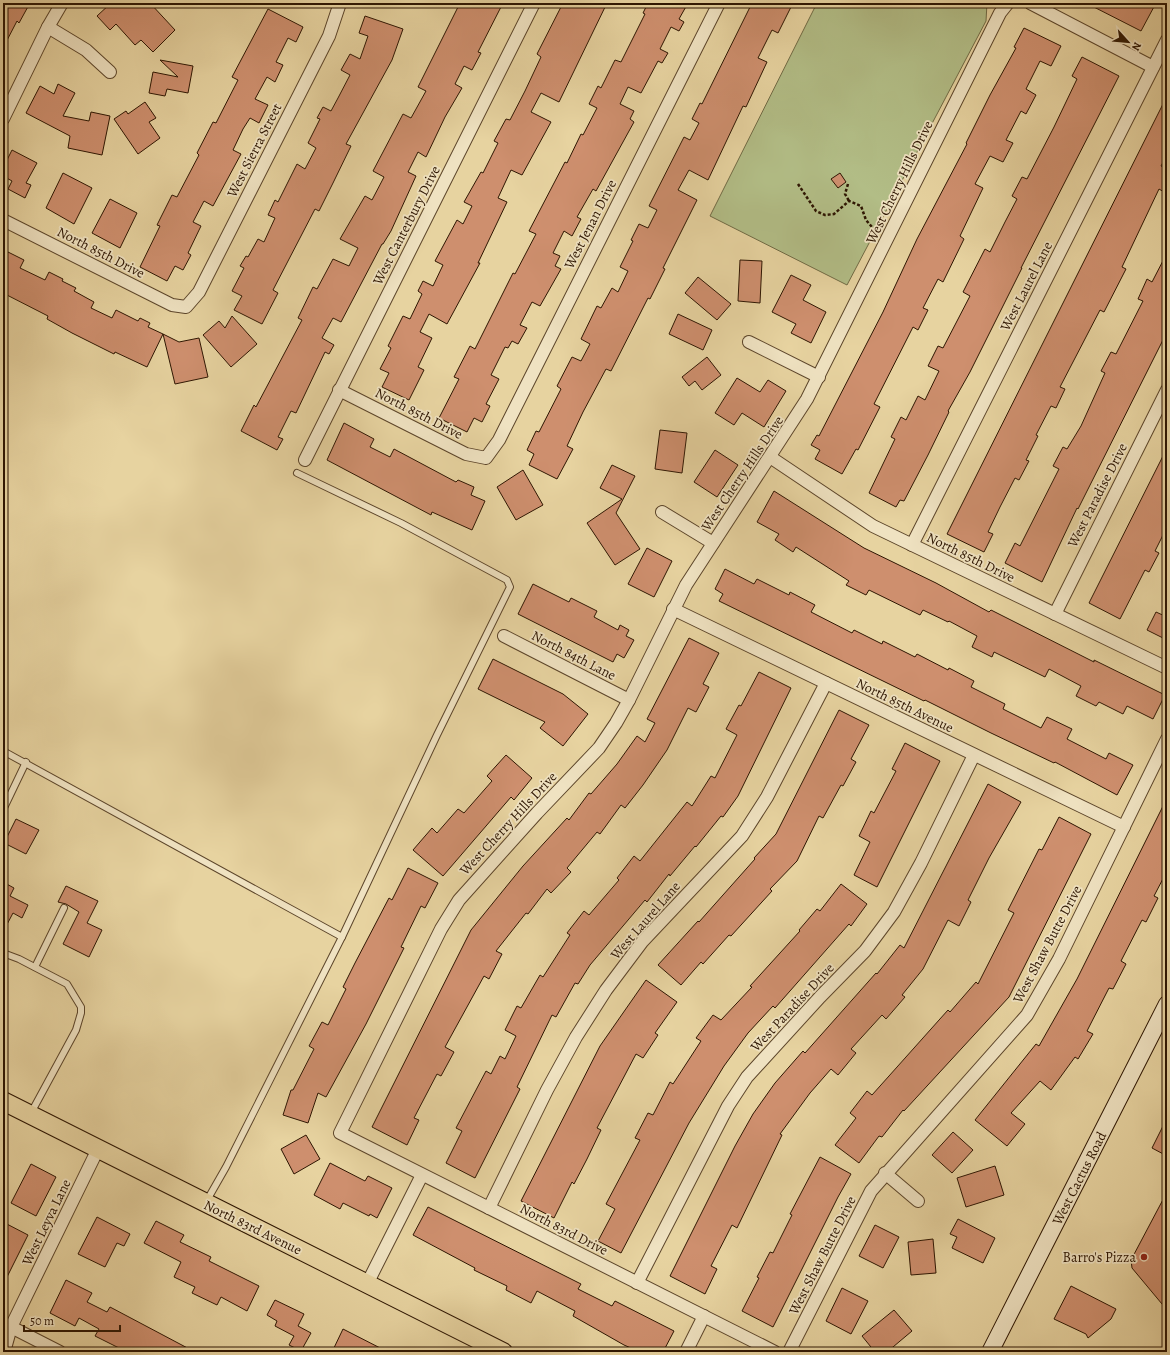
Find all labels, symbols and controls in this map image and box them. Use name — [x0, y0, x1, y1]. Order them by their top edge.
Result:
north arrow — [1108, 22, 1148, 62]
text: N — [1128, 39, 1145, 53]
street label: West Sierra Street — [222, 100, 286, 201]
street label: West Cherry Hills Drive — [861, 117, 938, 248]
street label: West Canterbury Drive — [368, 162, 445, 289]
street label: West Jenan Drive — [559, 176, 621, 273]
street label: North 85th Drive — [54, 222, 148, 283]
street label: West Laurel Lane — [995, 238, 1057, 335]
street label: North 85th Drive — [372, 383, 466, 444]
street label: West Cherry Hills Drive — [696, 412, 788, 535]
street label: West Paradise Drive — [1063, 440, 1132, 551]
street label: North 85th Drive — [923, 528, 1018, 587]
street label: North 84th Lane — [528, 626, 619, 685]
street label: North 85th Avenue — [853, 674, 957, 737]
street label: West Cherry Hills Drive — [455, 768, 561, 880]
street label: West Laurel Lane — [605, 877, 685, 964]
street label: West Shaw Butte Drive — [1008, 882, 1086, 1007]
street label: West Paradise Drive — [746, 959, 838, 1056]
street label: West Cactus Road — [1047, 1128, 1111, 1229]
street label: West Leyva Lane — [17, 1176, 76, 1269]
street label: West Shaw Butte Drive — [784, 1193, 861, 1319]
street label: North 83rd Avenue — [201, 1195, 305, 1259]
street label: North 83rd Drive — [516, 1199, 611, 1260]
place label: Barro's Pizza — [1063, 1248, 1136, 1267]
marker: Barro's Pizza — [1139, 1252, 1149, 1262]
scale bar — [24, 1307, 120, 1333]
text: 50 m — [30, 1313, 54, 1329]

